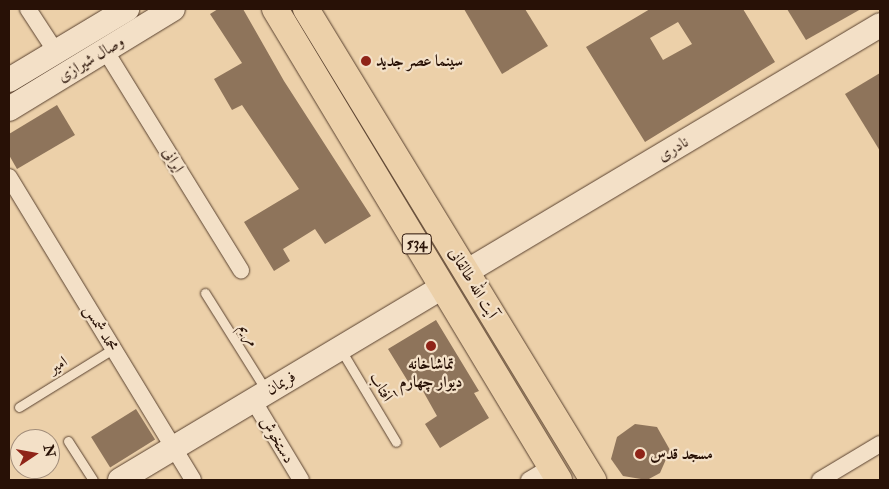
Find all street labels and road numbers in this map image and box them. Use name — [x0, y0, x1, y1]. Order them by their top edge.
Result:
street label: وصال شیرازی — [54, 32, 128, 86]
street label: نادری — [654, 132, 692, 166]
street label: ایرانی — [158, 144, 188, 176]
road number: 534 — [401, 232, 433, 256]
street label: آیت الله طالقانی — [444, 244, 502, 322]
street label: محمد شمس — [80, 301, 122, 355]
street label: مریم — [234, 320, 264, 350]
street label: امیر — [45, 352, 71, 378]
street label: فریمان — [263, 367, 299, 399]
street label: آفتاب — [365, 369, 397, 405]
street label: دستخوش — [256, 413, 298, 467]

